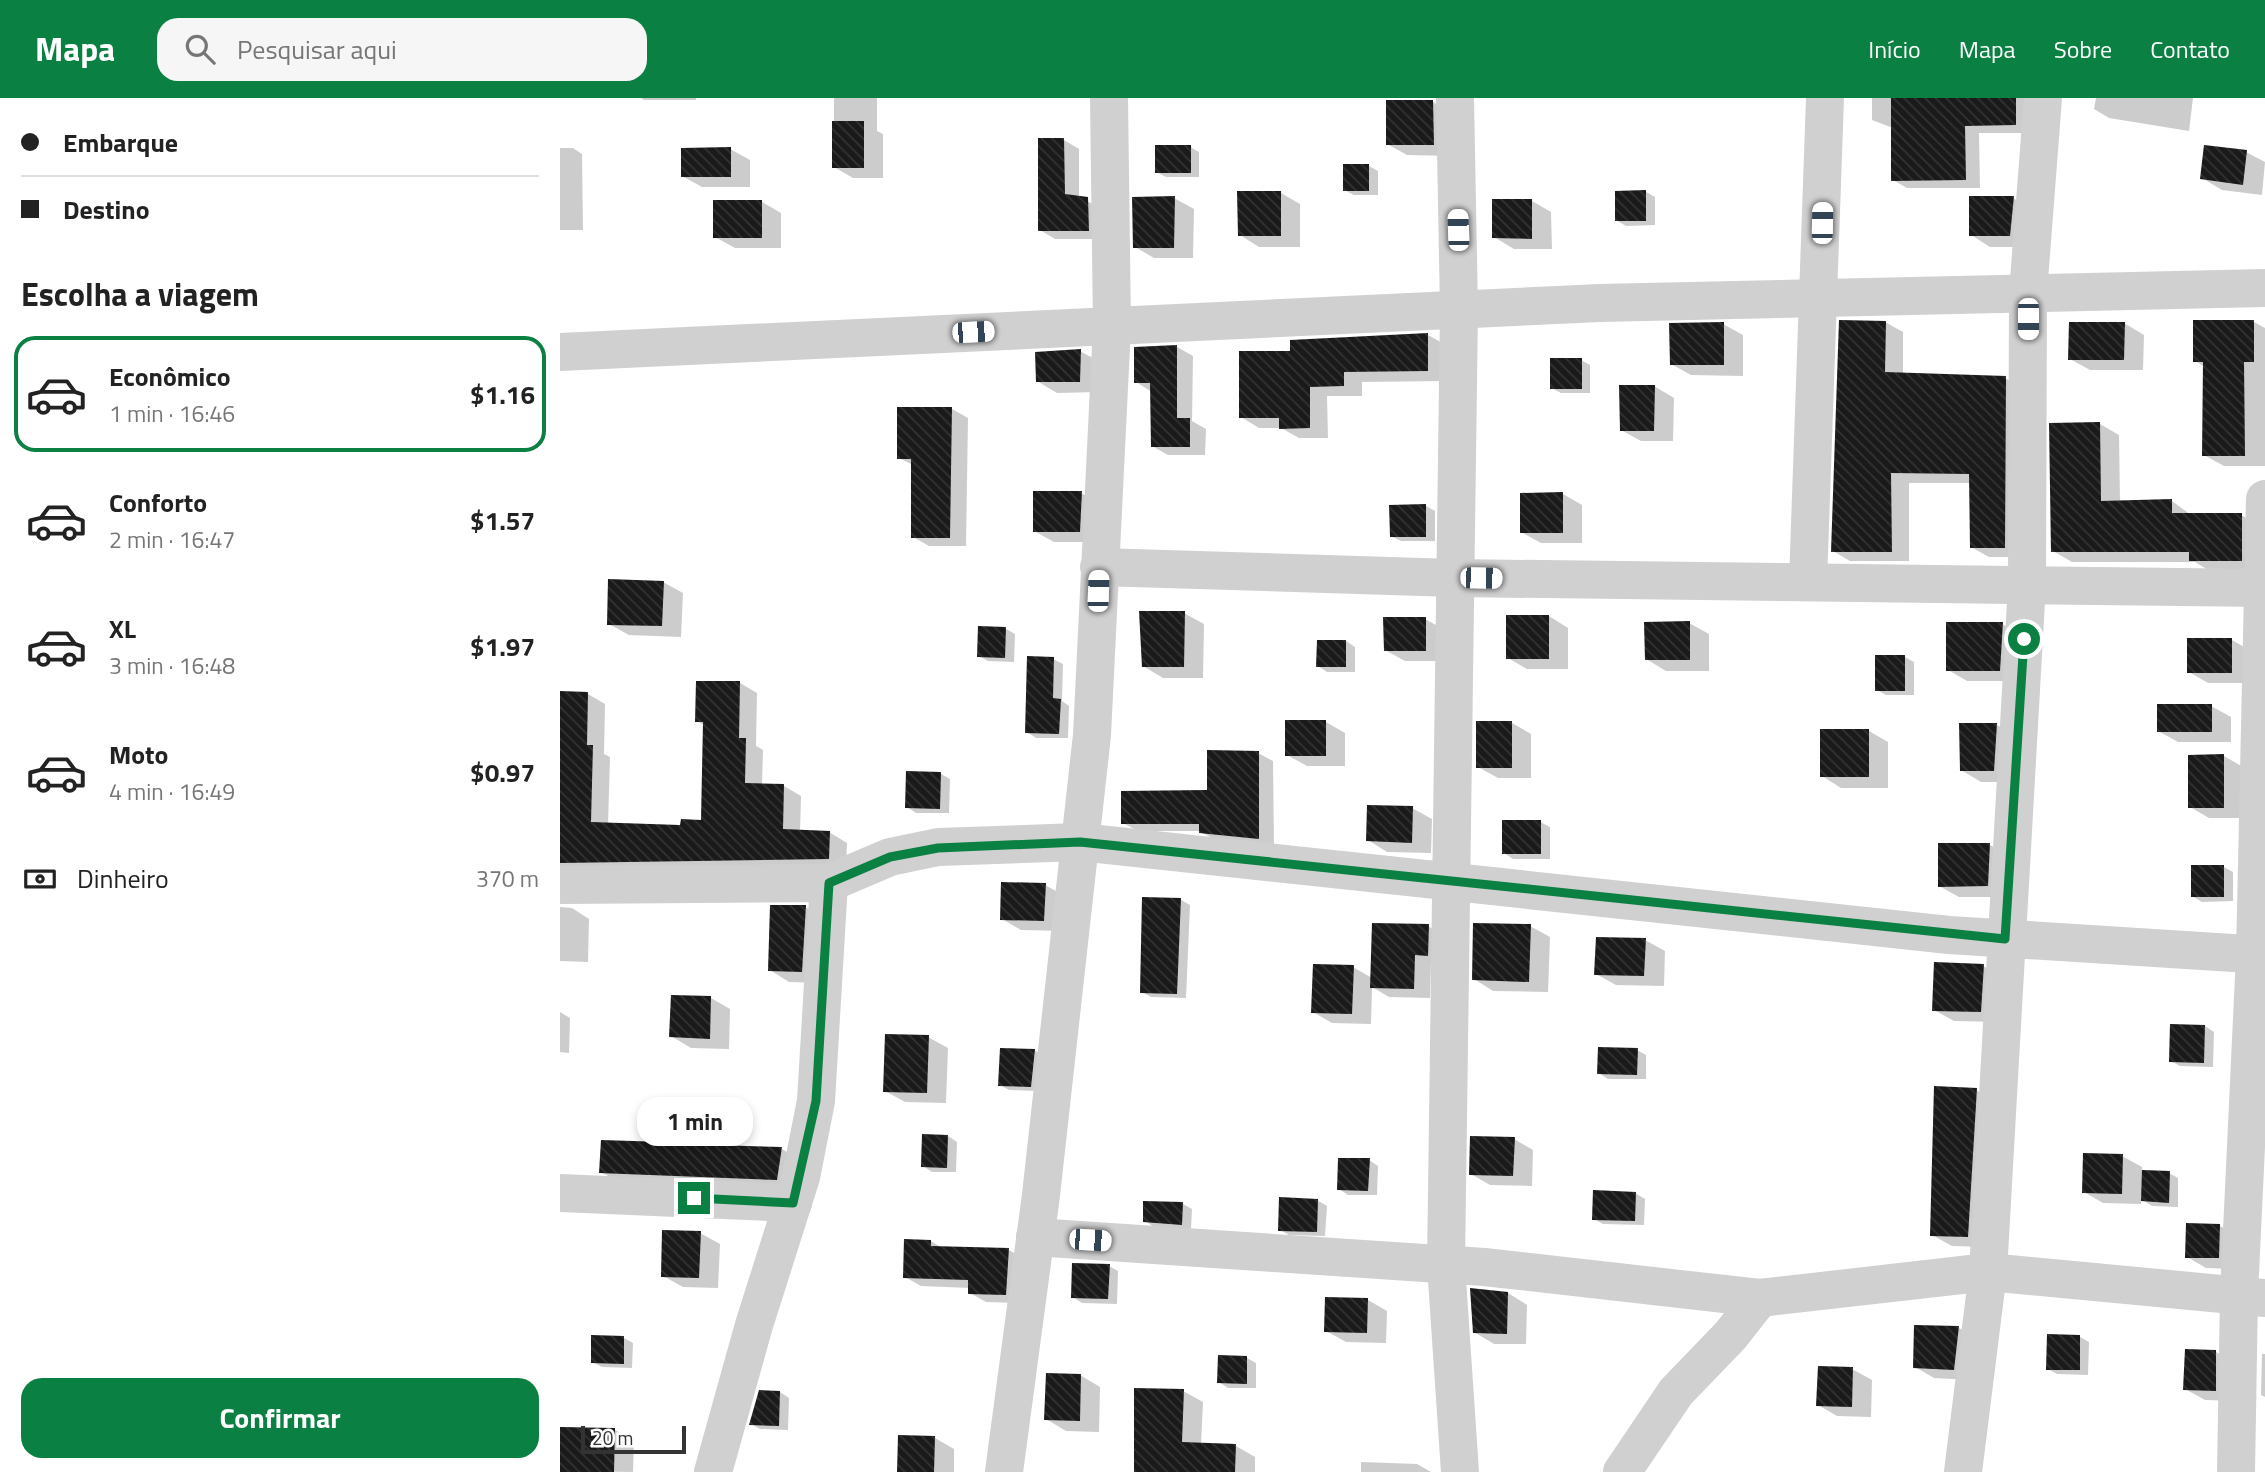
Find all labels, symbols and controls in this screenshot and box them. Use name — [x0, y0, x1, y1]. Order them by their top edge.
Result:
search box — [157, 18, 647, 81]
text: Mapa — [35, 24, 115, 74]
icon: search — [181, 30, 219, 68]
text: Pesquisar aqui — [237, 30, 397, 69]
text: Início — [1868, 31, 1921, 67]
text: Mapa — [1959, 31, 2016, 67]
text: Sobre — [2054, 31, 2112, 67]
text: Contato — [2150, 31, 2230, 67]
text: Embarque — [63, 123, 178, 162]
text: Destino — [63, 190, 150, 229]
car — [1812, 202, 1833, 244]
car — [1447, 209, 1470, 251]
text: Escolha a viagem — [21, 270, 259, 318]
car — [2018, 298, 2039, 340]
car — [952, 320, 995, 344]
text: Econômico — [109, 357, 231, 396]
icon: car — [25, 363, 88, 426]
text: $1.16 — [470, 375, 535, 414]
text: 1 min · 16:46 — [109, 396, 235, 431]
text: Conforto — [109, 483, 207, 522]
icon: car — [25, 489, 88, 552]
text: $1.57 — [470, 501, 535, 540]
text: 2 min · 16:47 — [109, 522, 235, 557]
car — [1460, 567, 1503, 589]
car — [1087, 570, 1110, 612]
text: XL — [109, 609, 136, 648]
icon: car — [25, 615, 88, 678]
route start — [2008, 623, 2040, 655]
text: $1.97 — [470, 627, 535, 666]
text: 3 min · 16:48 — [109, 648, 235, 683]
text: Moto — [109, 735, 168, 774]
icon: car — [25, 741, 88, 804]
text: $0.97 — [470, 753, 535, 792]
text: 4 min · 16:49 — [109, 774, 235, 809]
text: Dinheiro — [77, 859, 169, 898]
icon: cash — [21, 860, 59, 898]
text: 370 m — [476, 861, 539, 896]
callout: 1 min — [636, 1096, 752, 1146]
text: 1 min — [667, 1104, 723, 1139]
route end — [678, 1182, 710, 1214]
car — [1069, 1228, 1112, 1252]
button: Confirmar — [21, 1378, 539, 1458]
scale bar — [581, 1423, 686, 1455]
text: 20 m — [592, 1423, 633, 1452]

